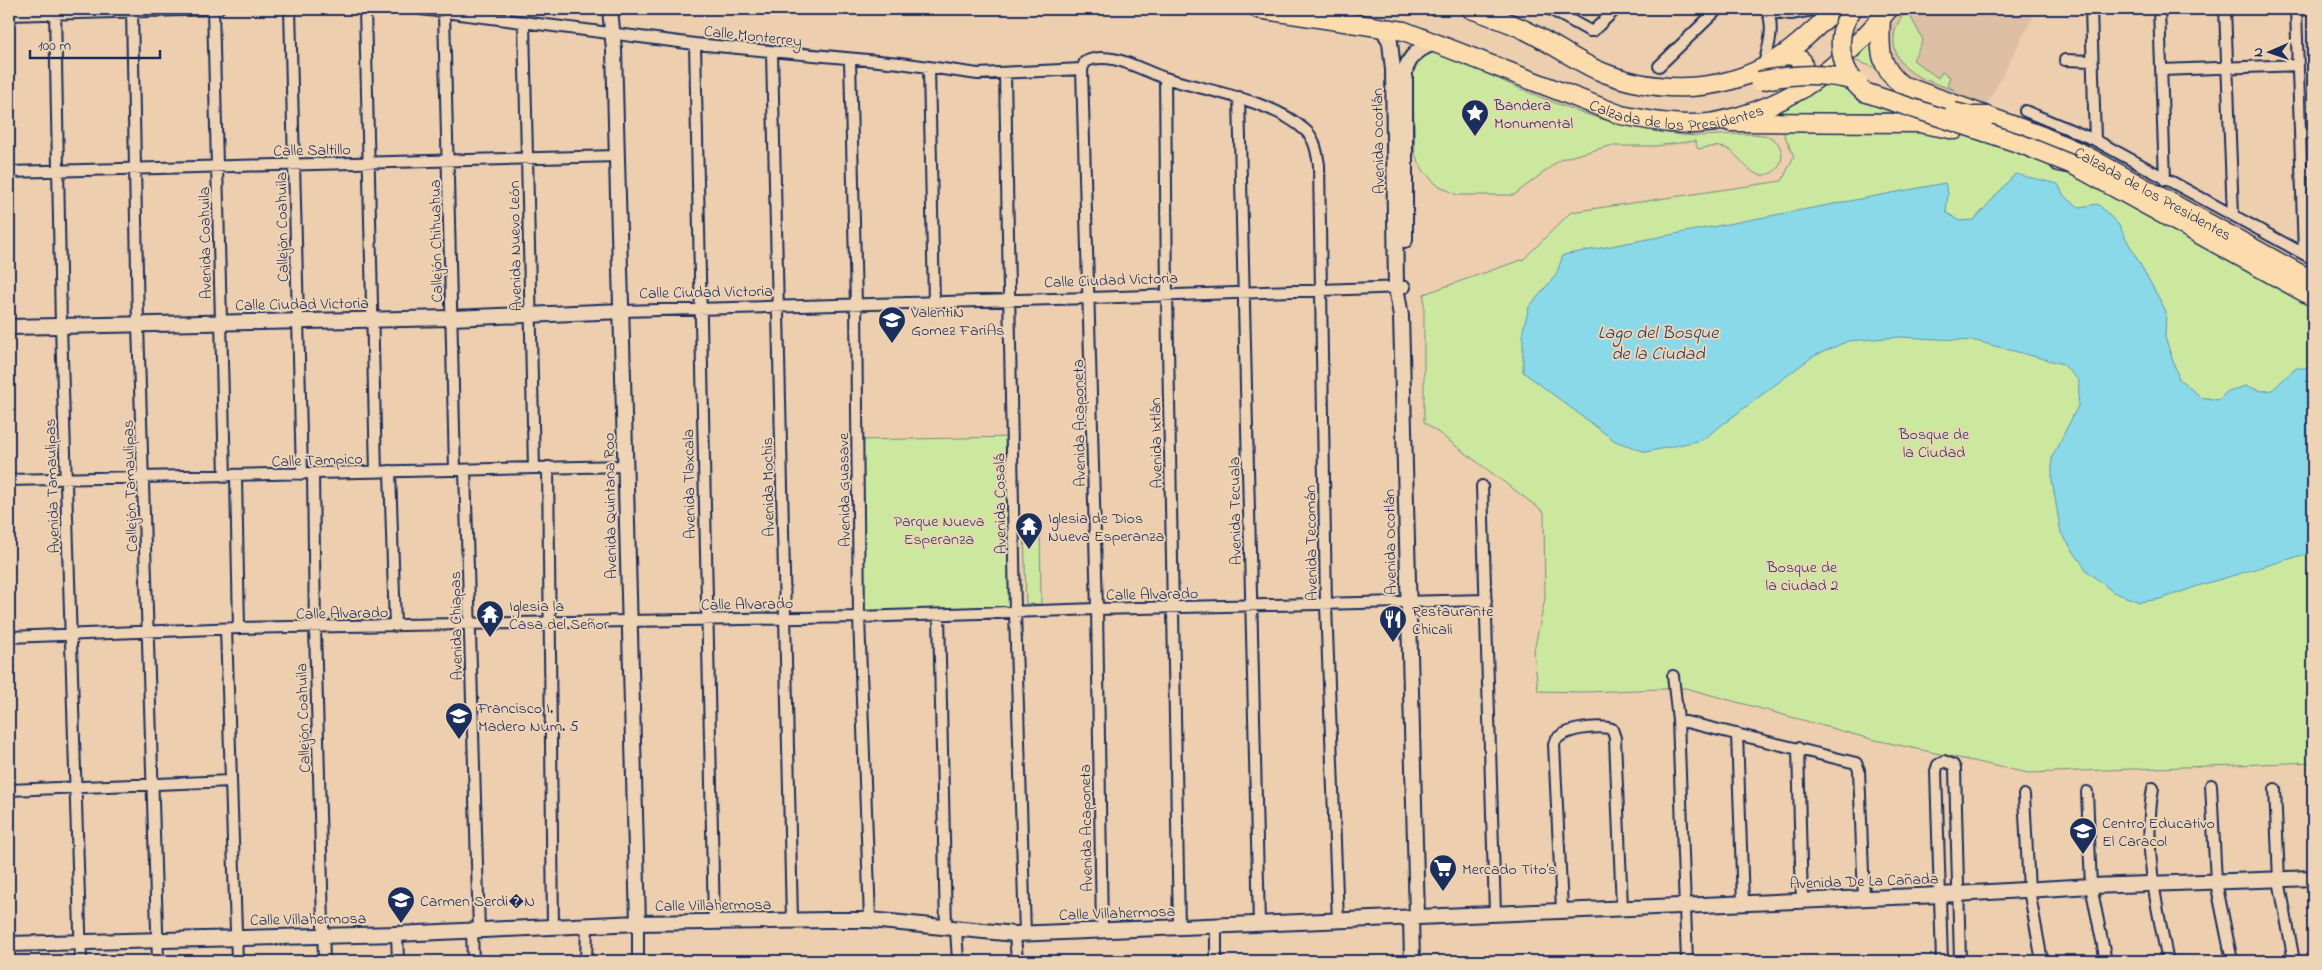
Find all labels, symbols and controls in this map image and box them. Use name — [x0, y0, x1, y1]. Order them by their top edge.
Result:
street label: Calle Monterrey — [703, 20, 803, 54]
scale bar — [30, 28, 160, 60]
north arrow — [2244, 28, 2294, 78]
text: 100 m — [38, 35, 71, 57]
text: N — [2248, 47, 2269, 57]
street label: Avenida Ocotlán — [1366, 88, 1392, 194]
street label: Calzada de los Presidentes — [1588, 92, 1764, 114]
place label: Bandera Monumental — [1493, 94, 1574, 136]
text: Calzada de los Presidentes — [1585, 94, 1767, 138]
place icon: Bandera Monumental — [1460, 98, 1490, 137]
street label: Calle Saltillo — [273, 138, 351, 164]
street label: Calzada de los Presidentes — [2070, 141, 2235, 248]
street label: Callejón Coahuila — [270, 172, 296, 282]
street label: Callejón Chihuahua — [424, 179, 450, 303]
street label: Avenida Nuevo León — [503, 180, 529, 312]
street label: Avenida Coahuila — [193, 186, 219, 300]
street label: Calle Ciudad Victoria — [1044, 267, 1178, 295]
street label: Calle Ciudad Victoria — [639, 280, 773, 306]
street label: Calle Ciudad Victoria — [235, 292, 369, 318]
place label: ValentiN Gomez FariAs — [910, 301, 1005, 343]
school or university icon: ValentiN Gomez FariAs — [877, 305, 907, 344]
water label: Lago del Bosque de la Ciudad — [1598, 321, 1719, 368]
street label: Avenida Acaponeta — [1067, 359, 1093, 487]
street label: Avenida Ixtlán — [1144, 397, 1170, 489]
street label: Avenida Tamaulipas — [39, 418, 67, 554]
street label: Callejón Tamaulipas — [117, 419, 145, 553]
park label: Bosque de la Ciudad — [1898, 423, 1970, 465]
street label: Avenida Tlaxcala — [677, 429, 703, 539]
street label: Avenida Guasave — [832, 432, 858, 547]
street label: Avenida Quintana Roo — [598, 433, 624, 579]
street label: Avenida Mochis — [756, 437, 782, 537]
street label: Calle Tampico — [271, 447, 363, 475]
street label: Avenida Cosalá — [988, 453, 1014, 555]
street label: Avenida Tecuala — [1223, 456, 1249, 565]
street label: Avenida Tecomán — [1299, 485, 1325, 601]
street label: Avenida Ocotlán — [1378, 489, 1404, 595]
place label: Iglesia de Dios Nueva Esperanza — [1048, 507, 1164, 549]
park label: Parque Nueva Esperanza — [894, 510, 984, 552]
temple icon: Iglesia de Dios Nueva Esperanza — [1014, 511, 1044, 550]
park label: Bosque de la ciudad 2 — [1766, 556, 1839, 598]
street label: Avenida Chiapas — [444, 571, 470, 681]
street label: Calle Alvarado — [1106, 582, 1198, 608]
street label: Calle Alvarado — [701, 592, 793, 618]
place label: Iglesia la Casa del Señor — [509, 595, 609, 637]
temple icon: Iglesia la Casa del Señor — [475, 599, 505, 638]
place label: Restaurante Chicali — [1412, 600, 1494, 642]
street label: Calle Alvarado — [296, 601, 388, 627]
restaurant icon: Restaurante Chicali — [1378, 604, 1408, 643]
street label: Callejón Coahuila — [290, 663, 318, 773]
place label: Francisco I. Madero Num. 5 — [477, 697, 579, 739]
school or university icon: Francisco I. Madero Num. 5 — [444, 701, 474, 740]
street label: Avenida Acaponeta — [1074, 764, 1100, 892]
place label: Centro Educativo El Caracol — [2102, 812, 2215, 854]
school or university icon: Centro Educativo El Caracol — [2068, 816, 2098, 855]
supermarket icon: Mercado Tito's — [1428, 853, 1458, 892]
place label: Mercado Tito's — [1462, 858, 1556, 882]
street label: Avenida De La Cañada — [1789, 867, 1939, 897]
school or university icon: Carmen Serdi�N — [386, 885, 416, 924]
place label: Carmen Serdi�N — [420, 890, 535, 914]
street label: Calle Villahermosa — [655, 893, 771, 919]
street label: Calle Villahermosa — [1058, 900, 1176, 928]
street label: Calle Villahermosa — [250, 907, 366, 933]

